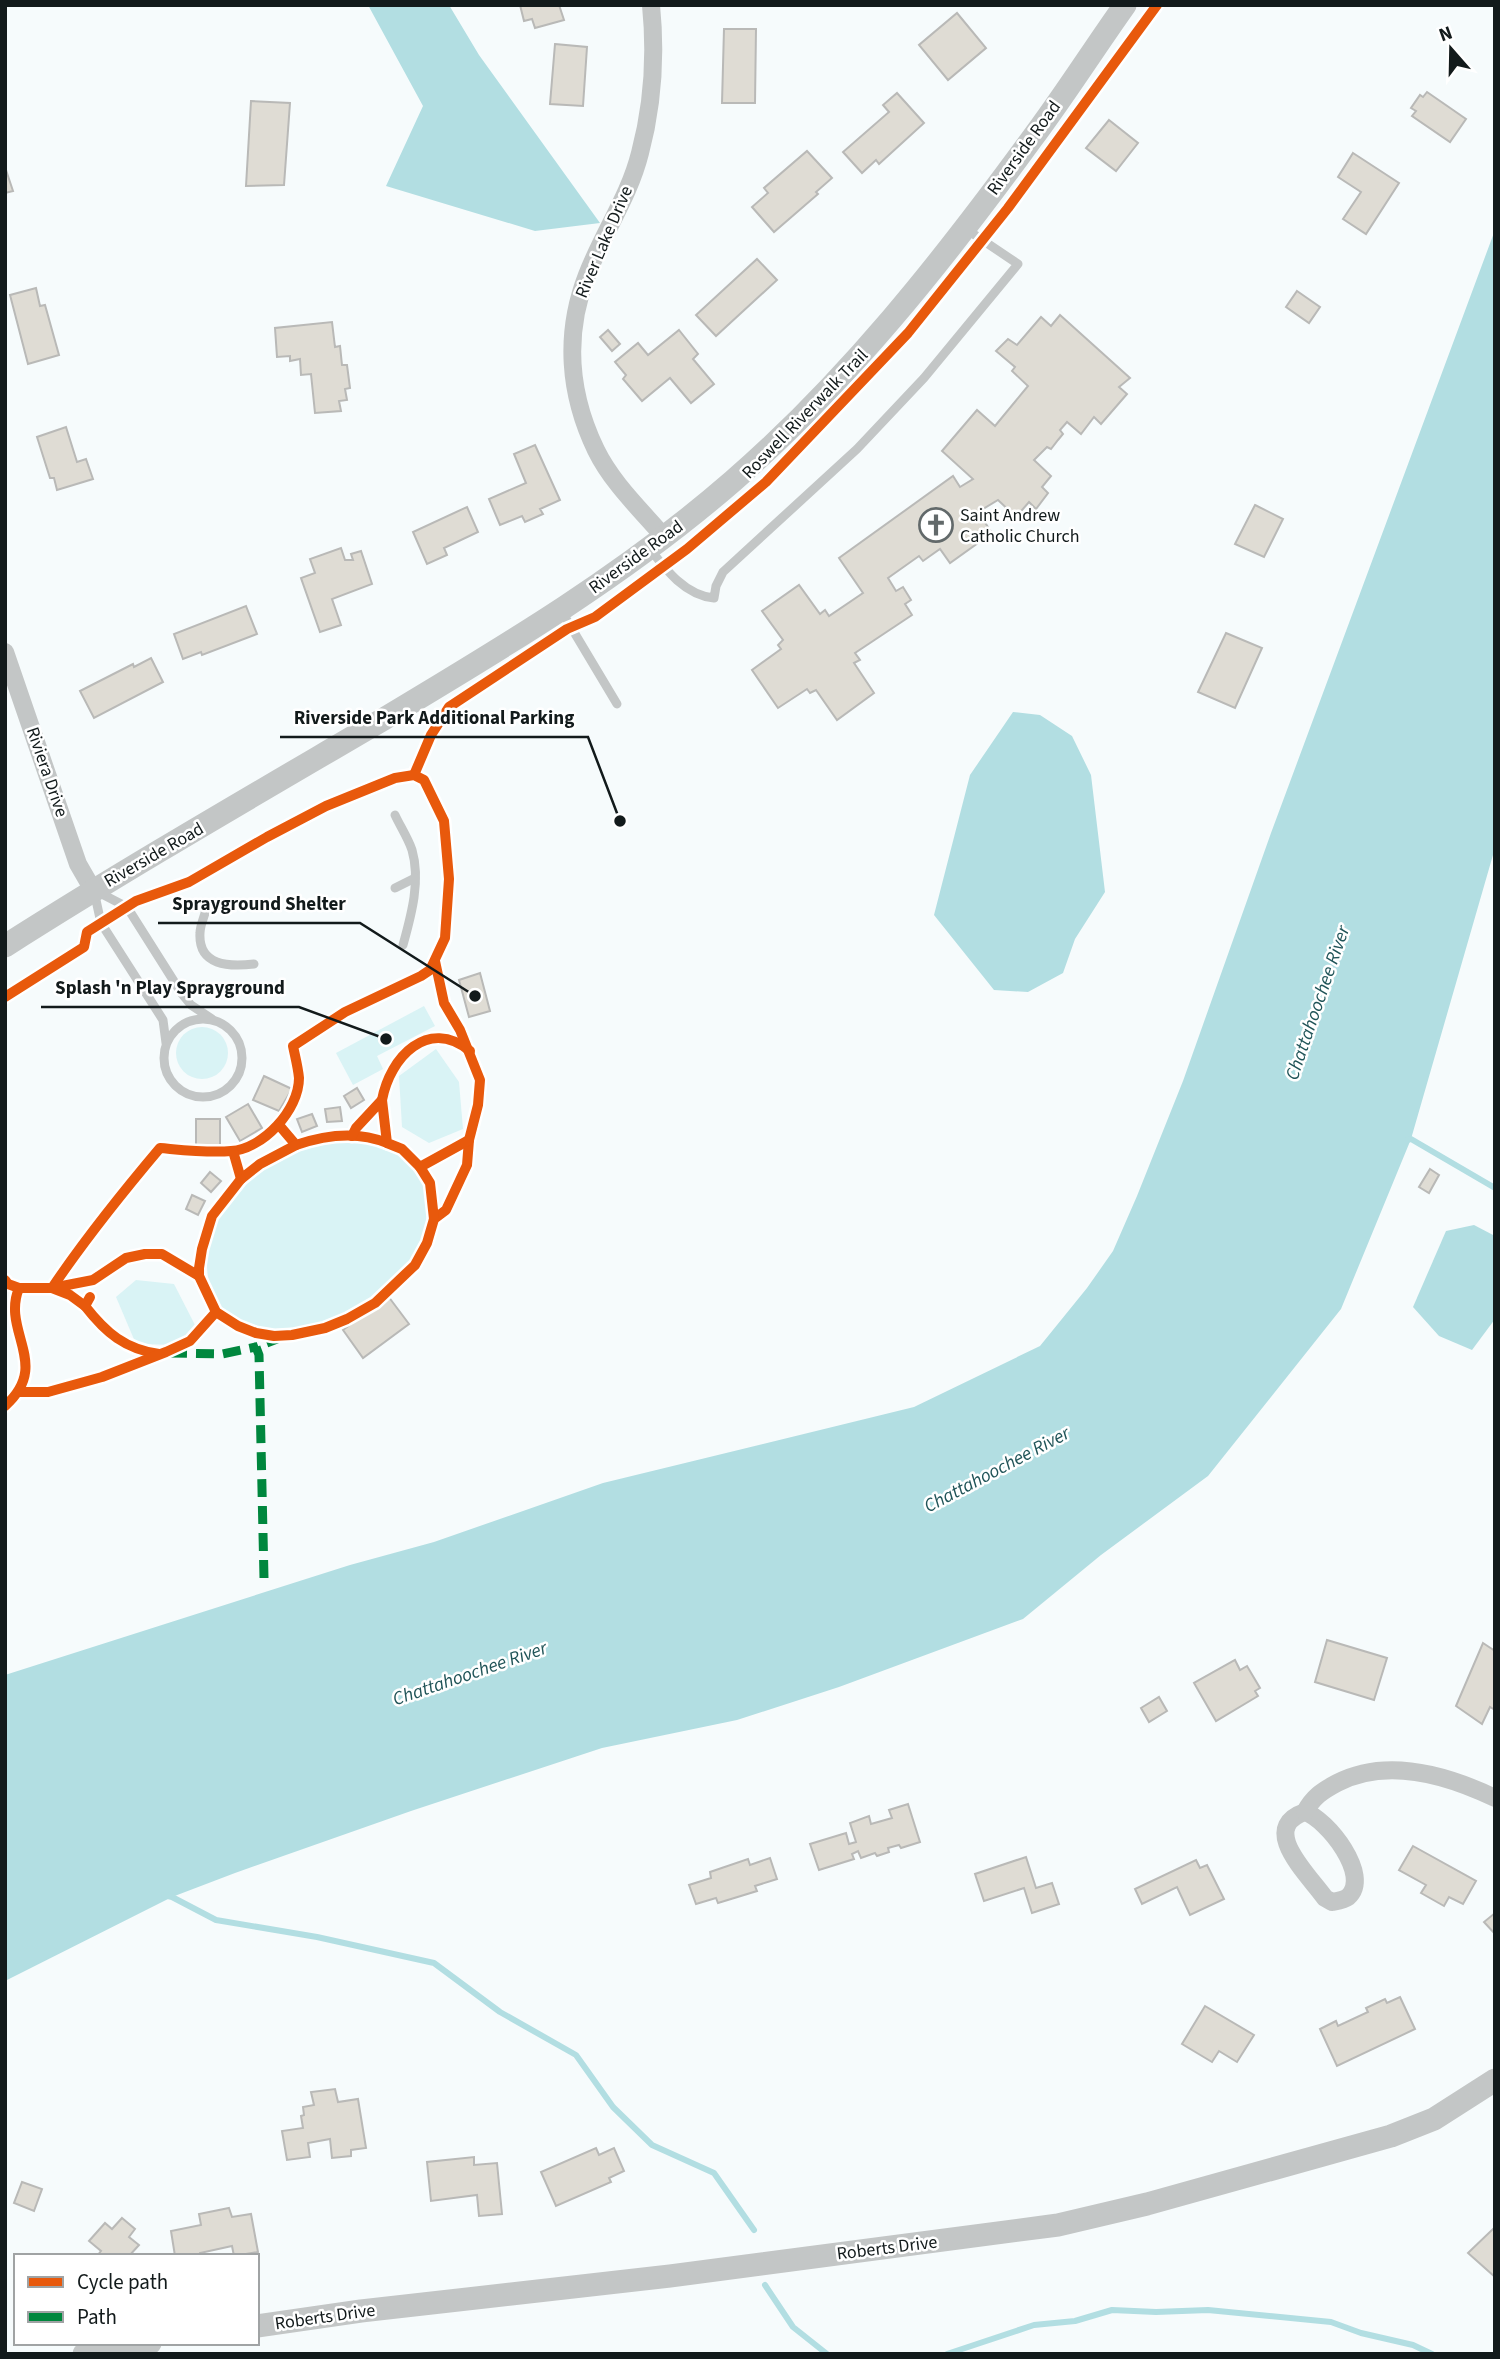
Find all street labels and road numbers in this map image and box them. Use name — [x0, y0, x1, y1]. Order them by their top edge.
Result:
street label: Riverside Road — [981, 96, 1067, 200]
street label: River Lake Drive — [569, 182, 639, 302]
street label: Roswell Riverwalk Trail — [736, 343, 874, 485]
street label: Riverside Road — [584, 514, 688, 600]
street label: Riviera Drive — [20, 724, 74, 821]
street label: Riverside Road — [100, 816, 208, 894]
street label: Roberts Drive — [835, 2229, 939, 2267]
street label: Roberts Drive — [273, 2298, 377, 2336]

